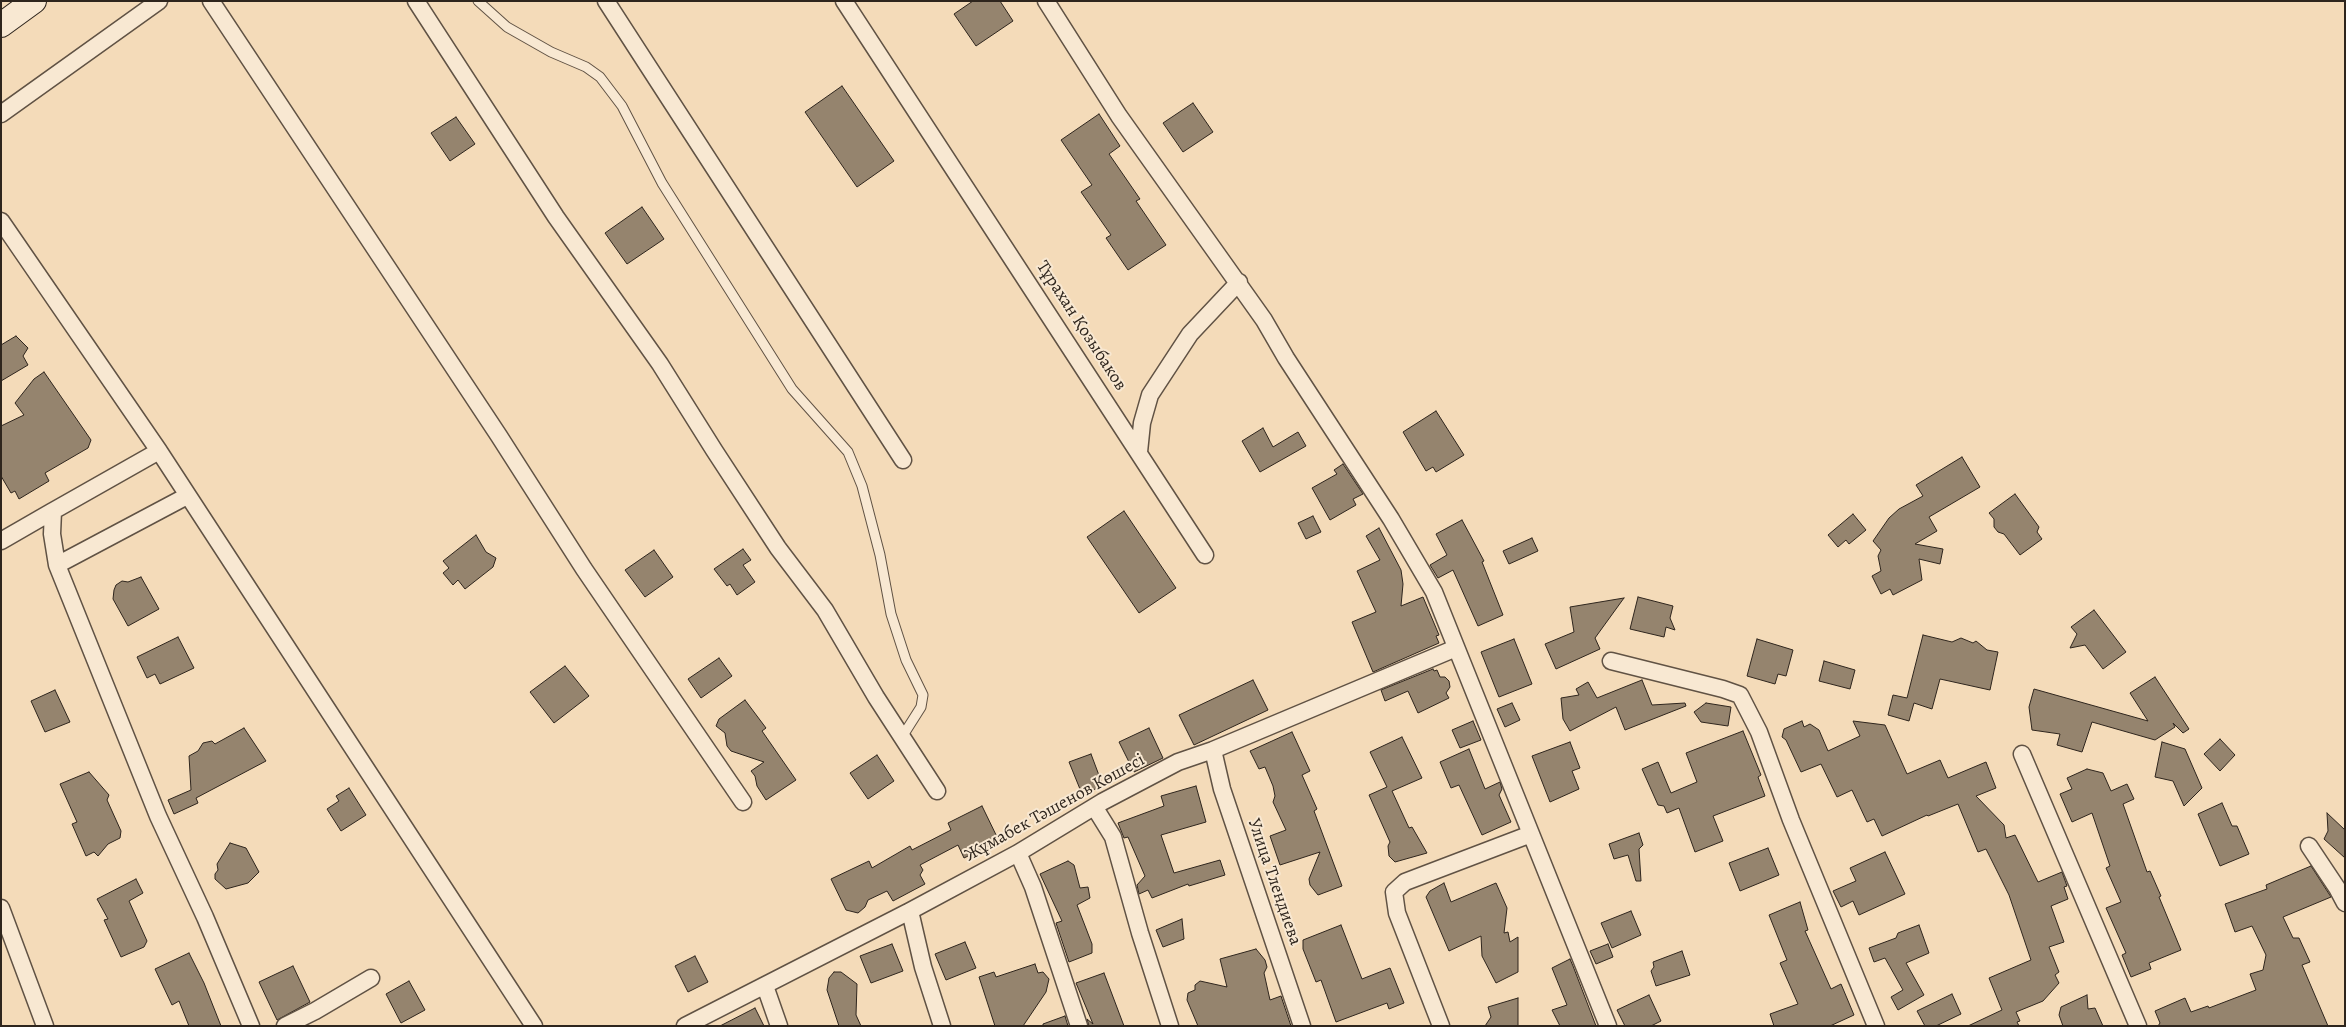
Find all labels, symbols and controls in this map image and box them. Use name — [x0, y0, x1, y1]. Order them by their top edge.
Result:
street label: Тұрахан Қозыбаков — [1031, 257, 1131, 395]
street label: Жұмабек Тәшенов Көшесі — [961, 750, 1149, 866]
street label: Улица Тлендиева — [1242, 816, 1306, 948]

